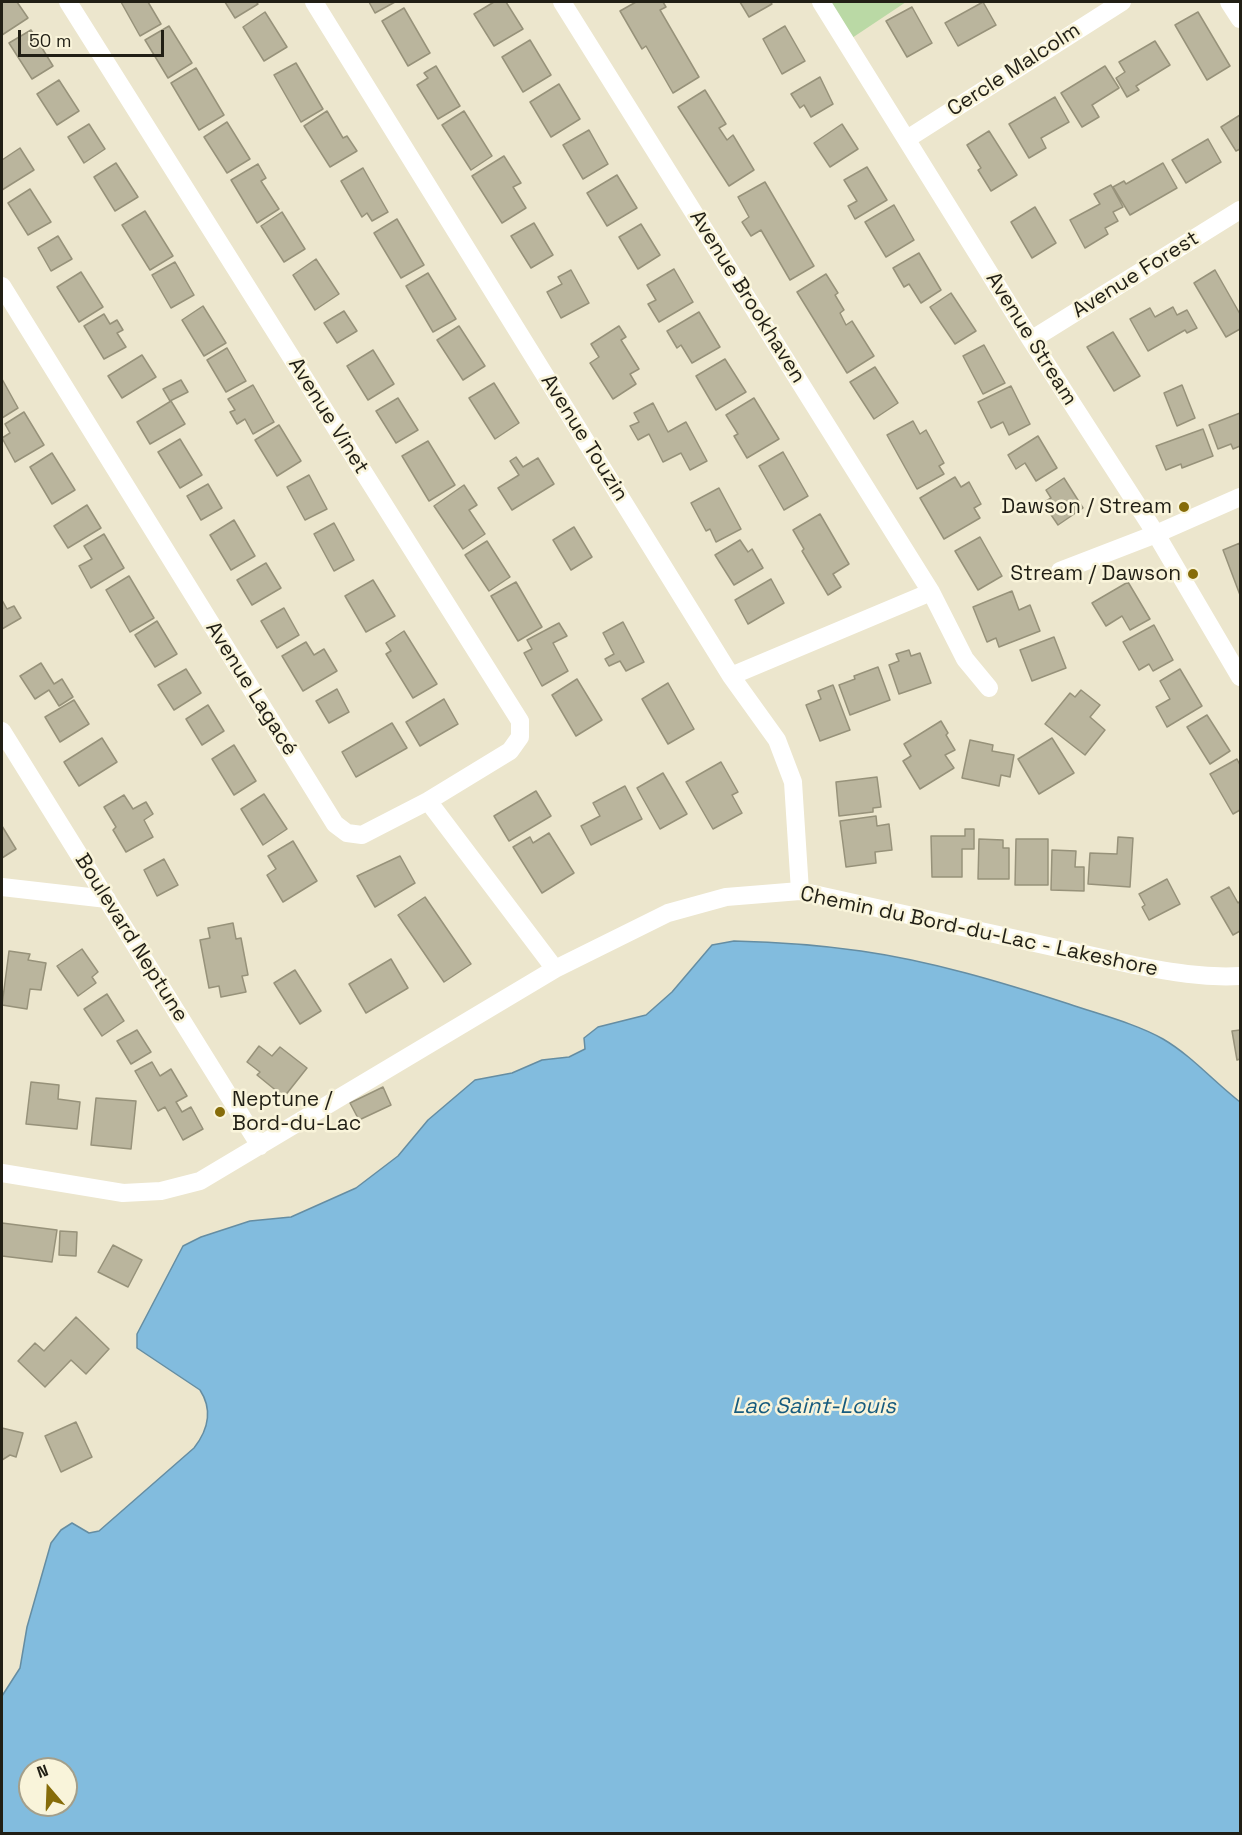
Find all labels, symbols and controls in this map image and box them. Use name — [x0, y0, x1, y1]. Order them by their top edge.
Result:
scale bar — [21, 18, 166, 56]
street label: Cercle Malcolm — [943, 18, 1085, 122]
text: 50 m — [29, 29, 71, 52]
street label: Avenue Brookhaven — [684, 206, 810, 388]
street label: Avenue Forest — [1068, 226, 1204, 324]
street label: Avenue Stream — [980, 268, 1082, 410]
street label: Avenue Vinet — [282, 353, 374, 479]
street label: Avenue Touzin — [535, 370, 633, 506]
place label: Dawson / Stream — [1001, 494, 1172, 520]
marker: Dawson / Stream — [1177, 500, 1191, 514]
place label: Stream / Dawson — [1010, 561, 1181, 587]
marker: Stream / Dawson — [1186, 567, 1200, 581]
street label: Avenue Lagacé — [200, 617, 302, 761]
street label: Boulevard Neptune — [69, 849, 193, 1027]
street label: Chemin du Bord-du-Lac - Lakeshore — [798, 882, 1160, 982]
place label: Neptune / Bord-du-Lac — [232, 1087, 361, 1137]
marker: Neptune / Bord-du-Lac — [213, 1105, 227, 1119]
water label: Lac Saint-Louis — [732, 1394, 896, 1420]
north arrow — [18, 1757, 78, 1817]
text: N — [34, 1760, 51, 1783]

